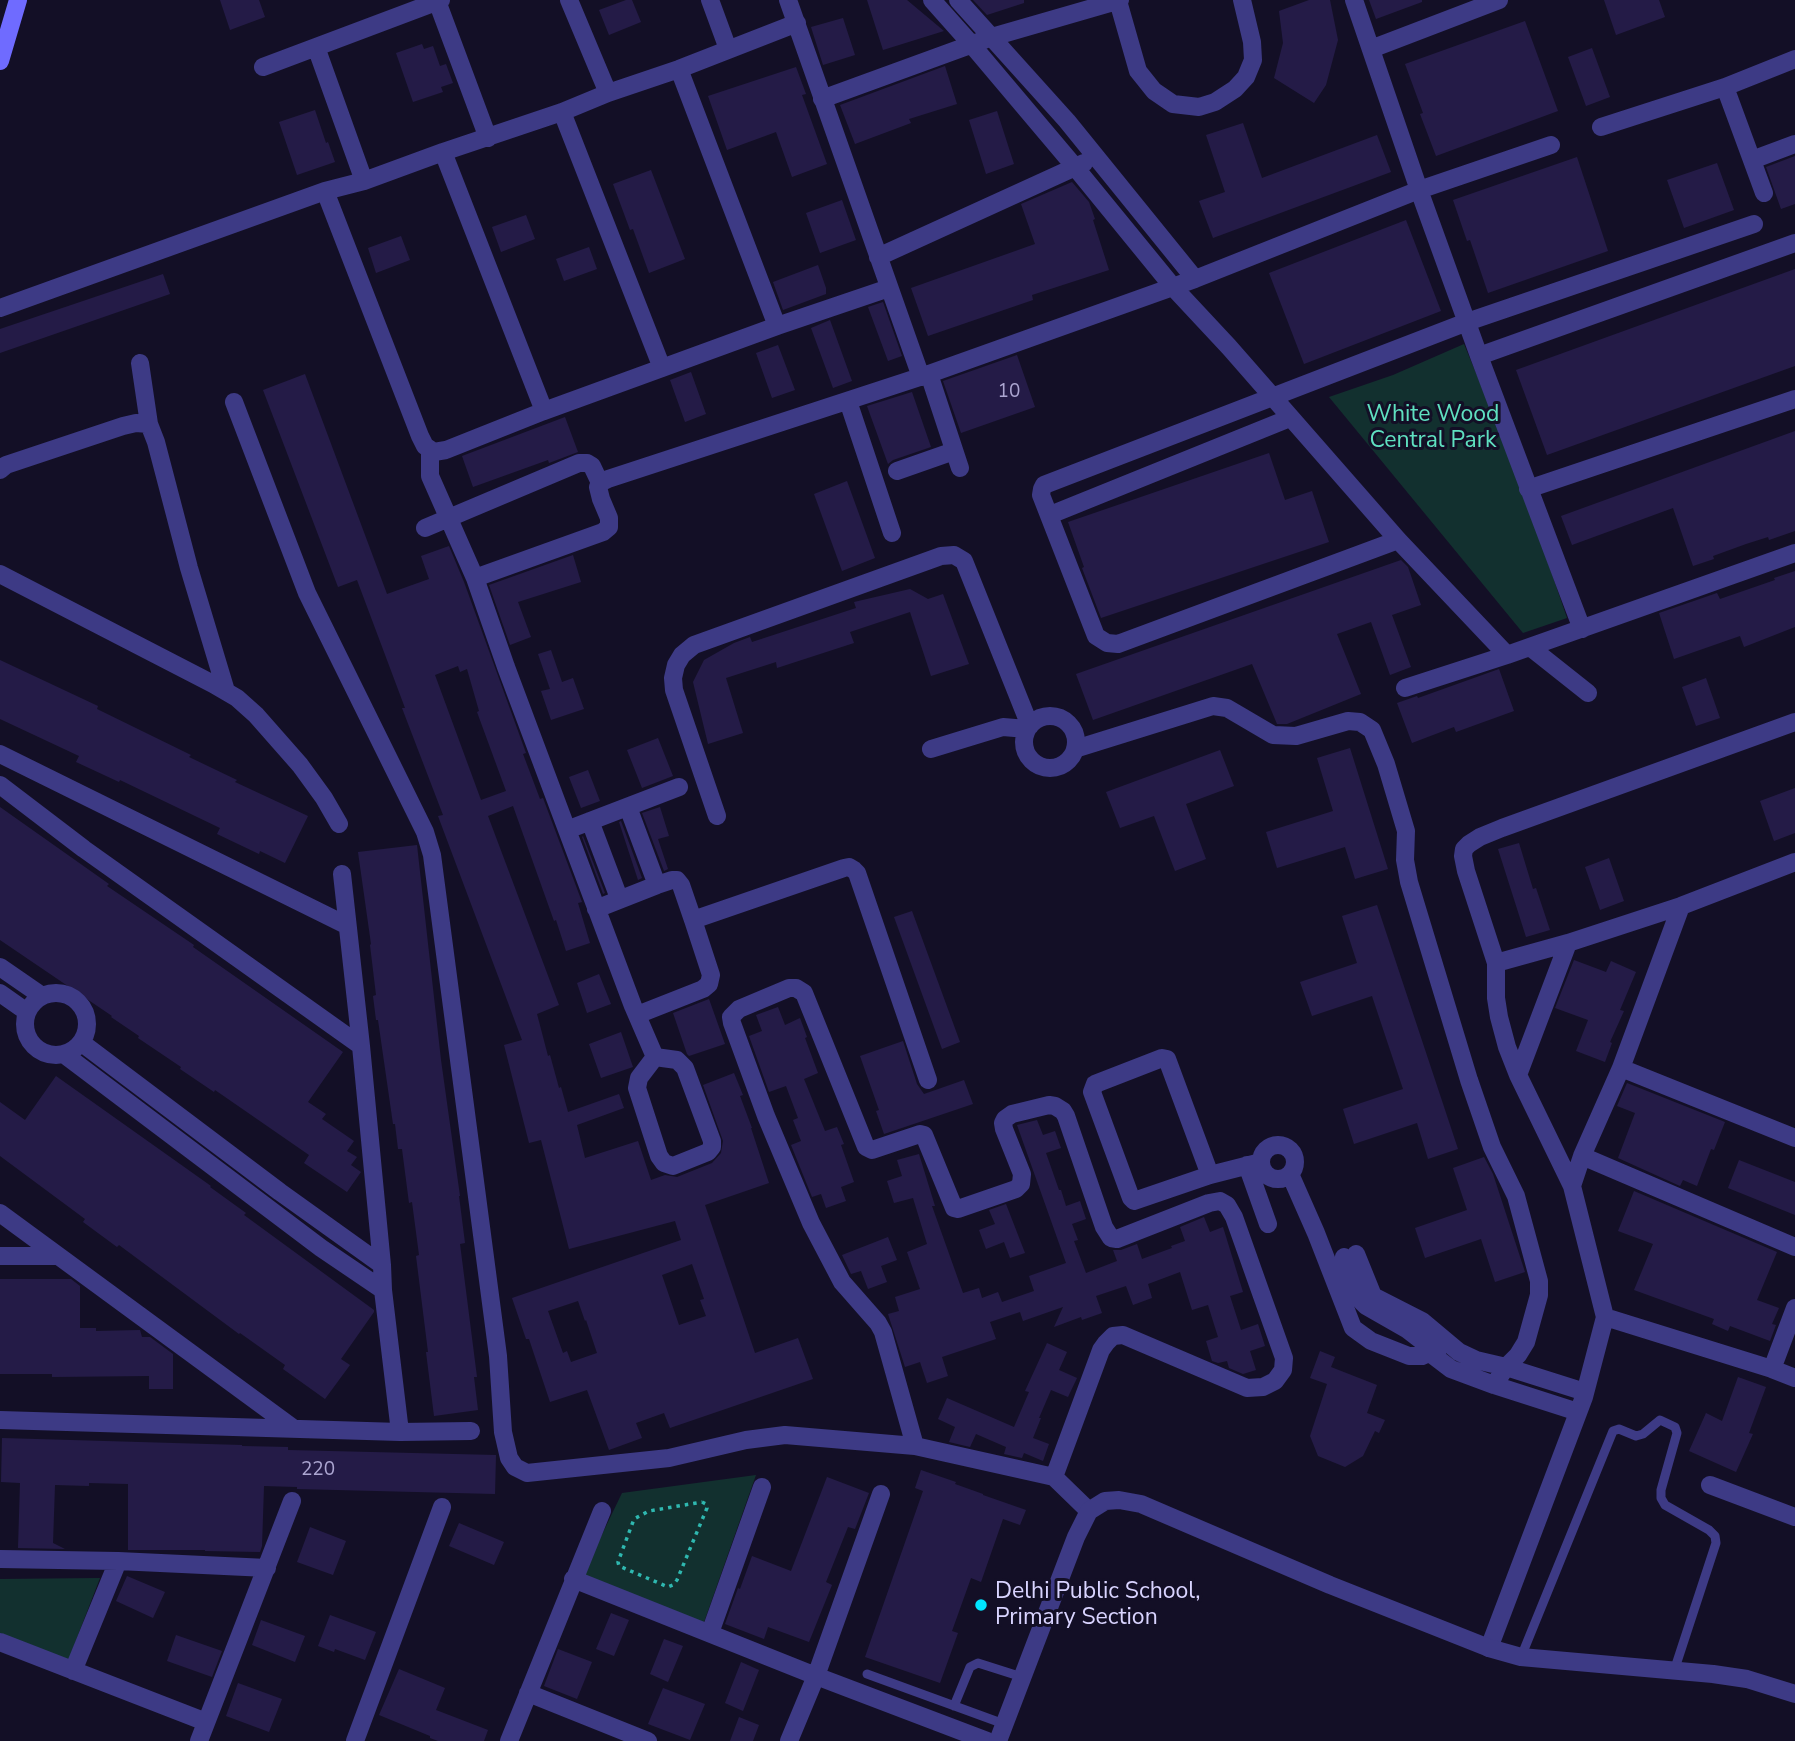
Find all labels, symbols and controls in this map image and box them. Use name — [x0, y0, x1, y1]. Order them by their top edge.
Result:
house number: 10 — [998, 381, 1020, 403]
park label: White Wood Central Park — [1367, 401, 1499, 455]
house number: 220 — [301, 1459, 335, 1481]
place label: Delhi Public School, Primary Section — [995, 1578, 1201, 1632]
marker: Delhi Public School, Primary Section — [973, 1597, 989, 1613]

